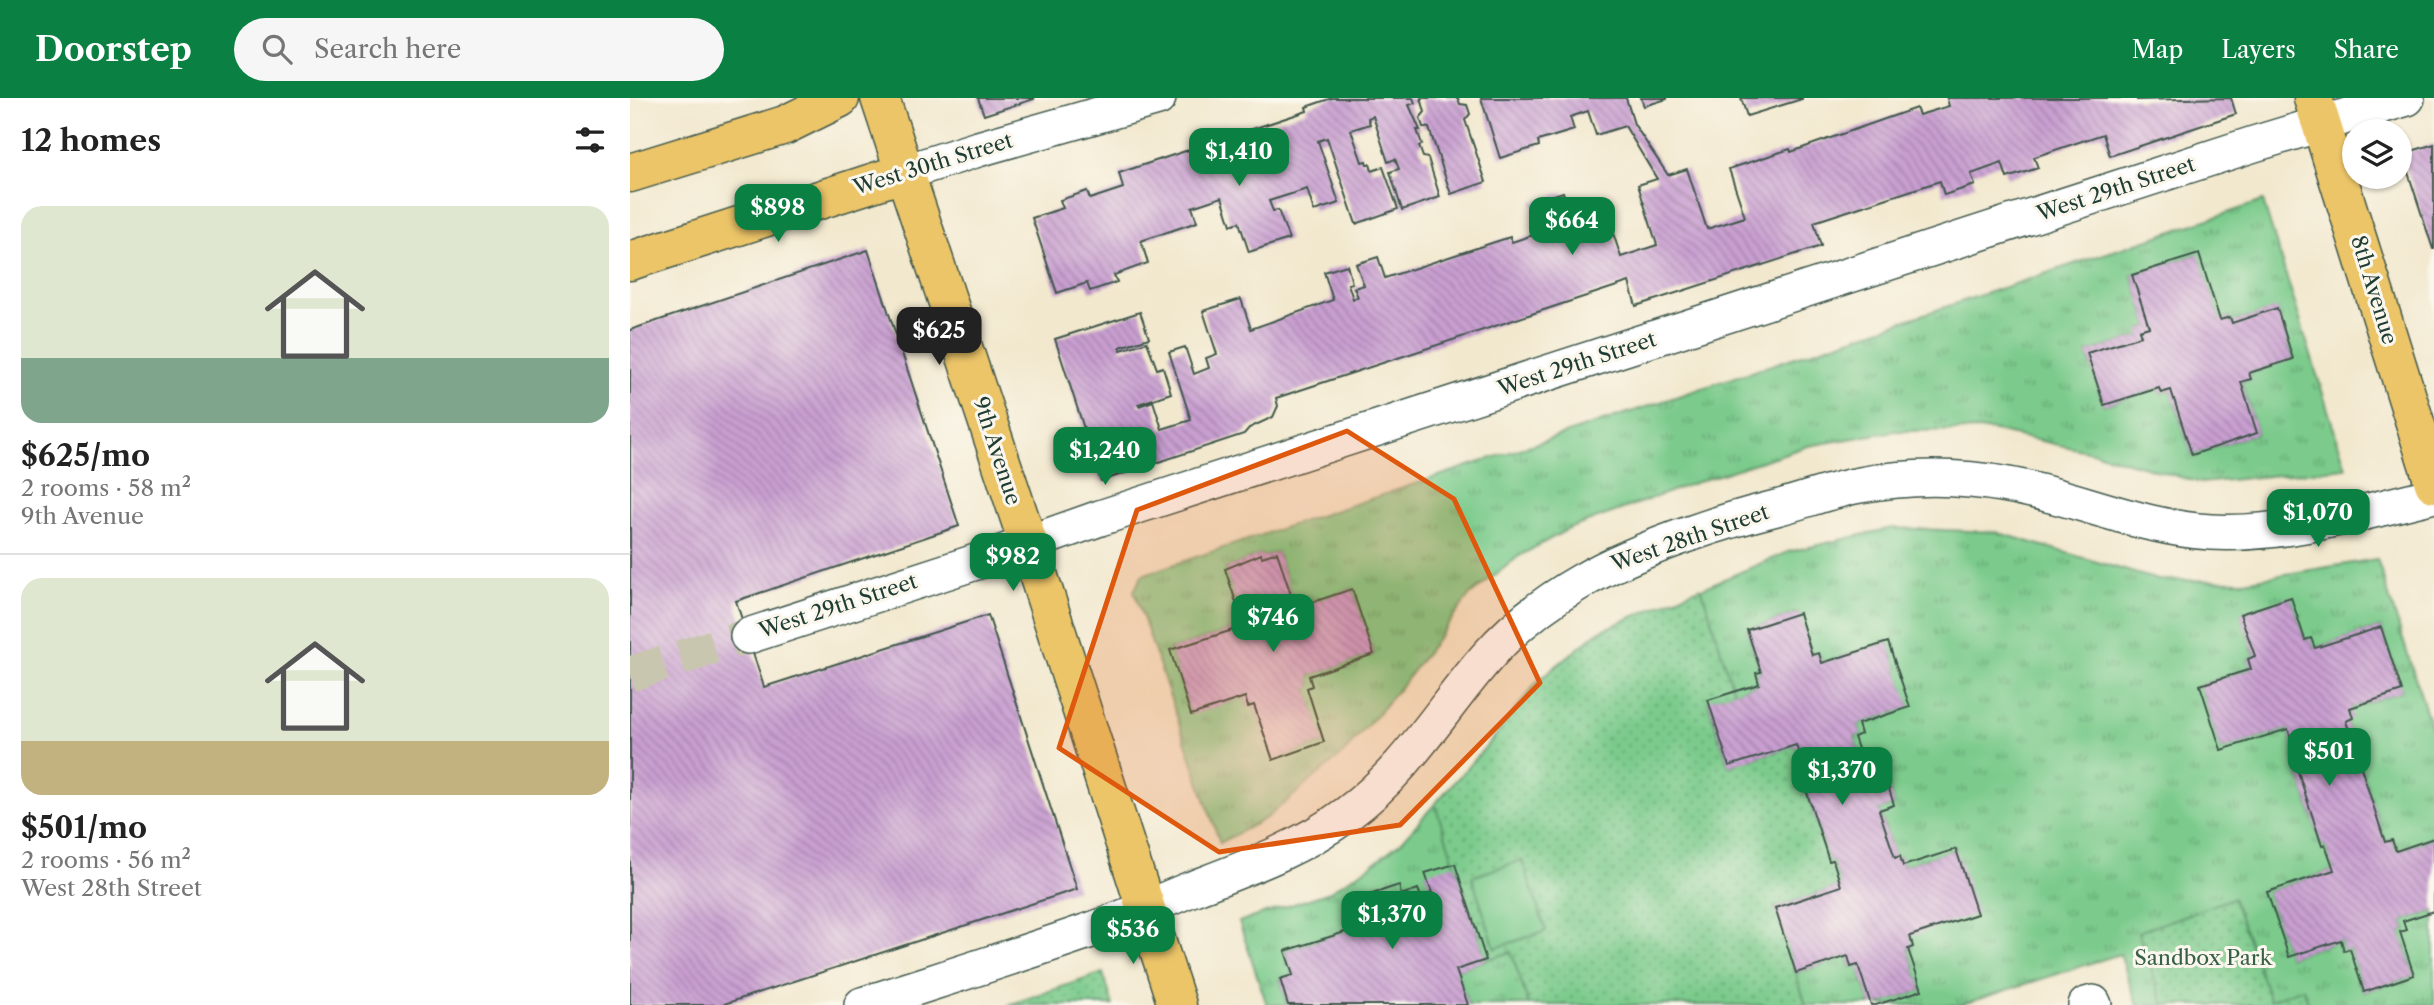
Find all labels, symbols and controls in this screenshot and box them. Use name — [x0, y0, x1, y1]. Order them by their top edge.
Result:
search box — [234, 18, 724, 81]
text: Doorstep — [35, 29, 192, 70]
icon: search — [258, 30, 296, 68]
text: Search here — [314, 33, 461, 65]
text: Map — [2132, 35, 2183, 64]
text: Layers — [2221, 35, 2296, 64]
text: Share — [2334, 35, 2399, 64]
map controls — [2342, 119, 2412, 189]
button: layers — [2342, 119, 2412, 189]
icon: filters — [571, 121, 609, 159]
text: 12 homes — [21, 122, 161, 159]
street label: West 30th Street — [849, 127, 1016, 200]
pin: $1,410 — [1182, 129, 1296, 188]
text: $1,410 — [1205, 137, 1273, 165]
street label: West 29th Street — [2033, 151, 2199, 226]
pin: $898 — [737, 184, 819, 244]
text: $898 — [751, 193, 805, 221]
pin: $664 — [1531, 198, 1613, 257]
text: $664 — [1545, 206, 1599, 234]
street label: 8th Avenue — [2346, 232, 2403, 347]
icon: home — [252, 251, 378, 377]
pin: $625 — [898, 308, 980, 367]
text: $625 — [913, 316, 965, 344]
street label: West 29th Street — [1494, 326, 1660, 401]
street label: 9th Avenue — [968, 394, 1027, 508]
pin: $1,240 — [1048, 428, 1162, 487]
text: $1,240 — [1069, 436, 1141, 464]
text: $625/mo — [21, 437, 150, 474]
text: 2 rooms · 58 m² — [21, 474, 191, 502]
pin: $1,070 — [2261, 490, 2375, 549]
text: $1,070 — [2283, 498, 2353, 526]
street label: West 28th Street — [1607, 499, 1773, 577]
text: 9th Avenue — [21, 502, 144, 530]
pin: $982 — [972, 533, 1054, 593]
text: $982 — [986, 542, 1040, 570]
street label: West 29th Street — [755, 568, 921, 643]
pin: $746 — [1232, 594, 1314, 654]
text: $746 — [1247, 603, 1299, 631]
icon: home — [252, 623, 378, 749]
pin: $501 — [2288, 728, 2370, 788]
text: $501 — [2304, 737, 2354, 765]
pin: $1,370 — [1785, 748, 1899, 807]
text: $1,370 — [1807, 756, 1877, 784]
text: $501/mo — [21, 809, 147, 846]
text: 2 rooms · 56 m² — [21, 846, 191, 874]
text: West 28th Street — [21, 874, 202, 902]
pin: $1,370 — [1335, 892, 1449, 951]
text: $1,370 — [1357, 900, 1427, 928]
pin: $536 — [1092, 906, 1174, 966]
text: $536 — [1107, 915, 1159, 943]
park label: Sandbox Park — [2134, 945, 2273, 970]

